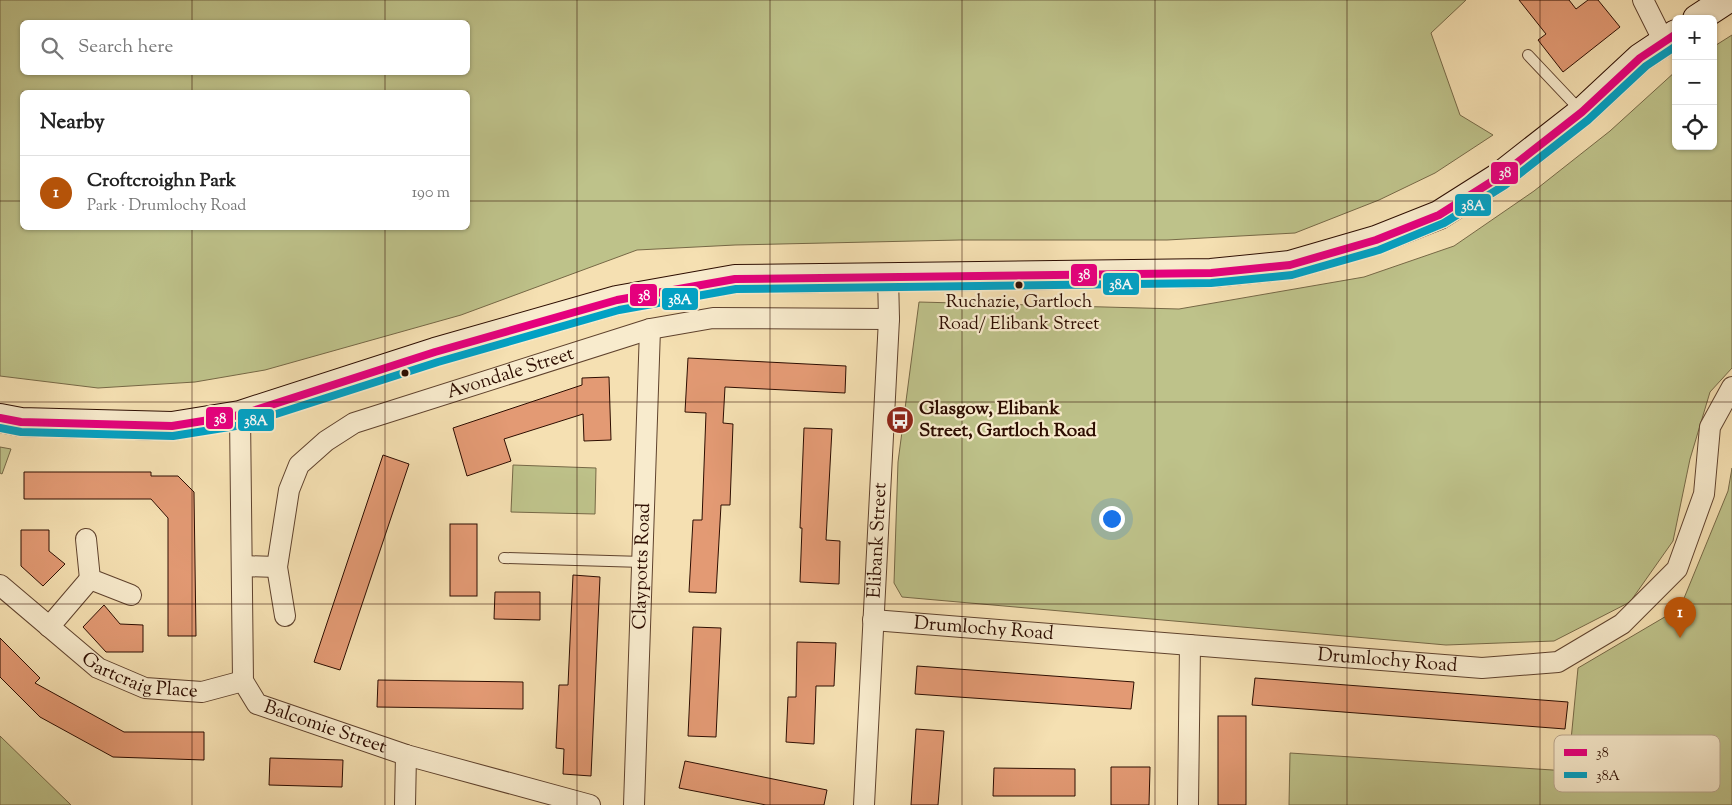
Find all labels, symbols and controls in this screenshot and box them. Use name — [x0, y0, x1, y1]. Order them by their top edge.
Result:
map controls — [1672, 15, 1717, 150]
button: + — [1672, 15, 1717, 60]
search box — [20, 20, 470, 75]
icon: search — [38, 34, 66, 62]
text: Search here — [78, 34, 173, 61]
button: − — [1672, 60, 1717, 105]
button: locate — [1672, 105, 1717, 150]
text: Nearby — [40, 108, 105, 138]
line badge: 38 — [1490, 161, 1519, 185]
text: 38 — [1499, 164, 1511, 184]
text: Croftcroighn Park — [87, 168, 236, 195]
text: 1 — [53, 182, 59, 205]
text: 190 m — [412, 182, 450, 205]
line badge: 38A — [1454, 193, 1492, 217]
text: Park · Drumlochy Road — [87, 195, 246, 218]
text: 38A — [1461, 197, 1486, 217]
line badge: 38 — [1070, 263, 1098, 287]
text: 38 — [1078, 266, 1090, 286]
line badge: 38A — [1102, 272, 1140, 296]
text: 38A — [1109, 276, 1134, 296]
marker: Ruchazie, Gartloch Road/ Elibank Street — [1014, 280, 1024, 290]
line badge: 38 — [629, 283, 658, 307]
text: 38 — [638, 287, 650, 307]
line badge: 38A — [661, 287, 699, 311]
place label: Ruchazie, Gartloch Road/ Elibank Street — [939, 290, 1100, 338]
text: 38A — [668, 291, 693, 311]
street label: Avondale Street — [443, 340, 578, 406]
unlabelled marker — [400, 368, 410, 378]
place label: Glasgow, Elibank Street, Gartloch Road — [919, 396, 1097, 445]
bus stop icon: Glasgow, Elibank Street, Gartloch Road — [885, 405, 915, 435]
line badge: 38 — [205, 406, 234, 430]
line badge: 38A — [237, 408, 275, 432]
text: 38 — [214, 410, 226, 430]
text: 38A — [244, 412, 269, 432]
street label: Elibank Street — [861, 481, 894, 599]
street label: Claypotts Road — [626, 502, 658, 630]
your location — [1099, 506, 1125, 532]
pin: 1 — [1664, 597, 1696, 638]
street label: Drumlochy Road — [913, 610, 1055, 648]
street label: Drumlochy Road — [1316, 642, 1459, 680]
street label: Gartcraig Place — [75, 646, 199, 705]
street label: Balcomie Street — [260, 694, 391, 761]
legend — [1554, 735, 1720, 792]
text: 38 — [1596, 744, 1609, 764]
text: 38A — [1596, 767, 1621, 787]

